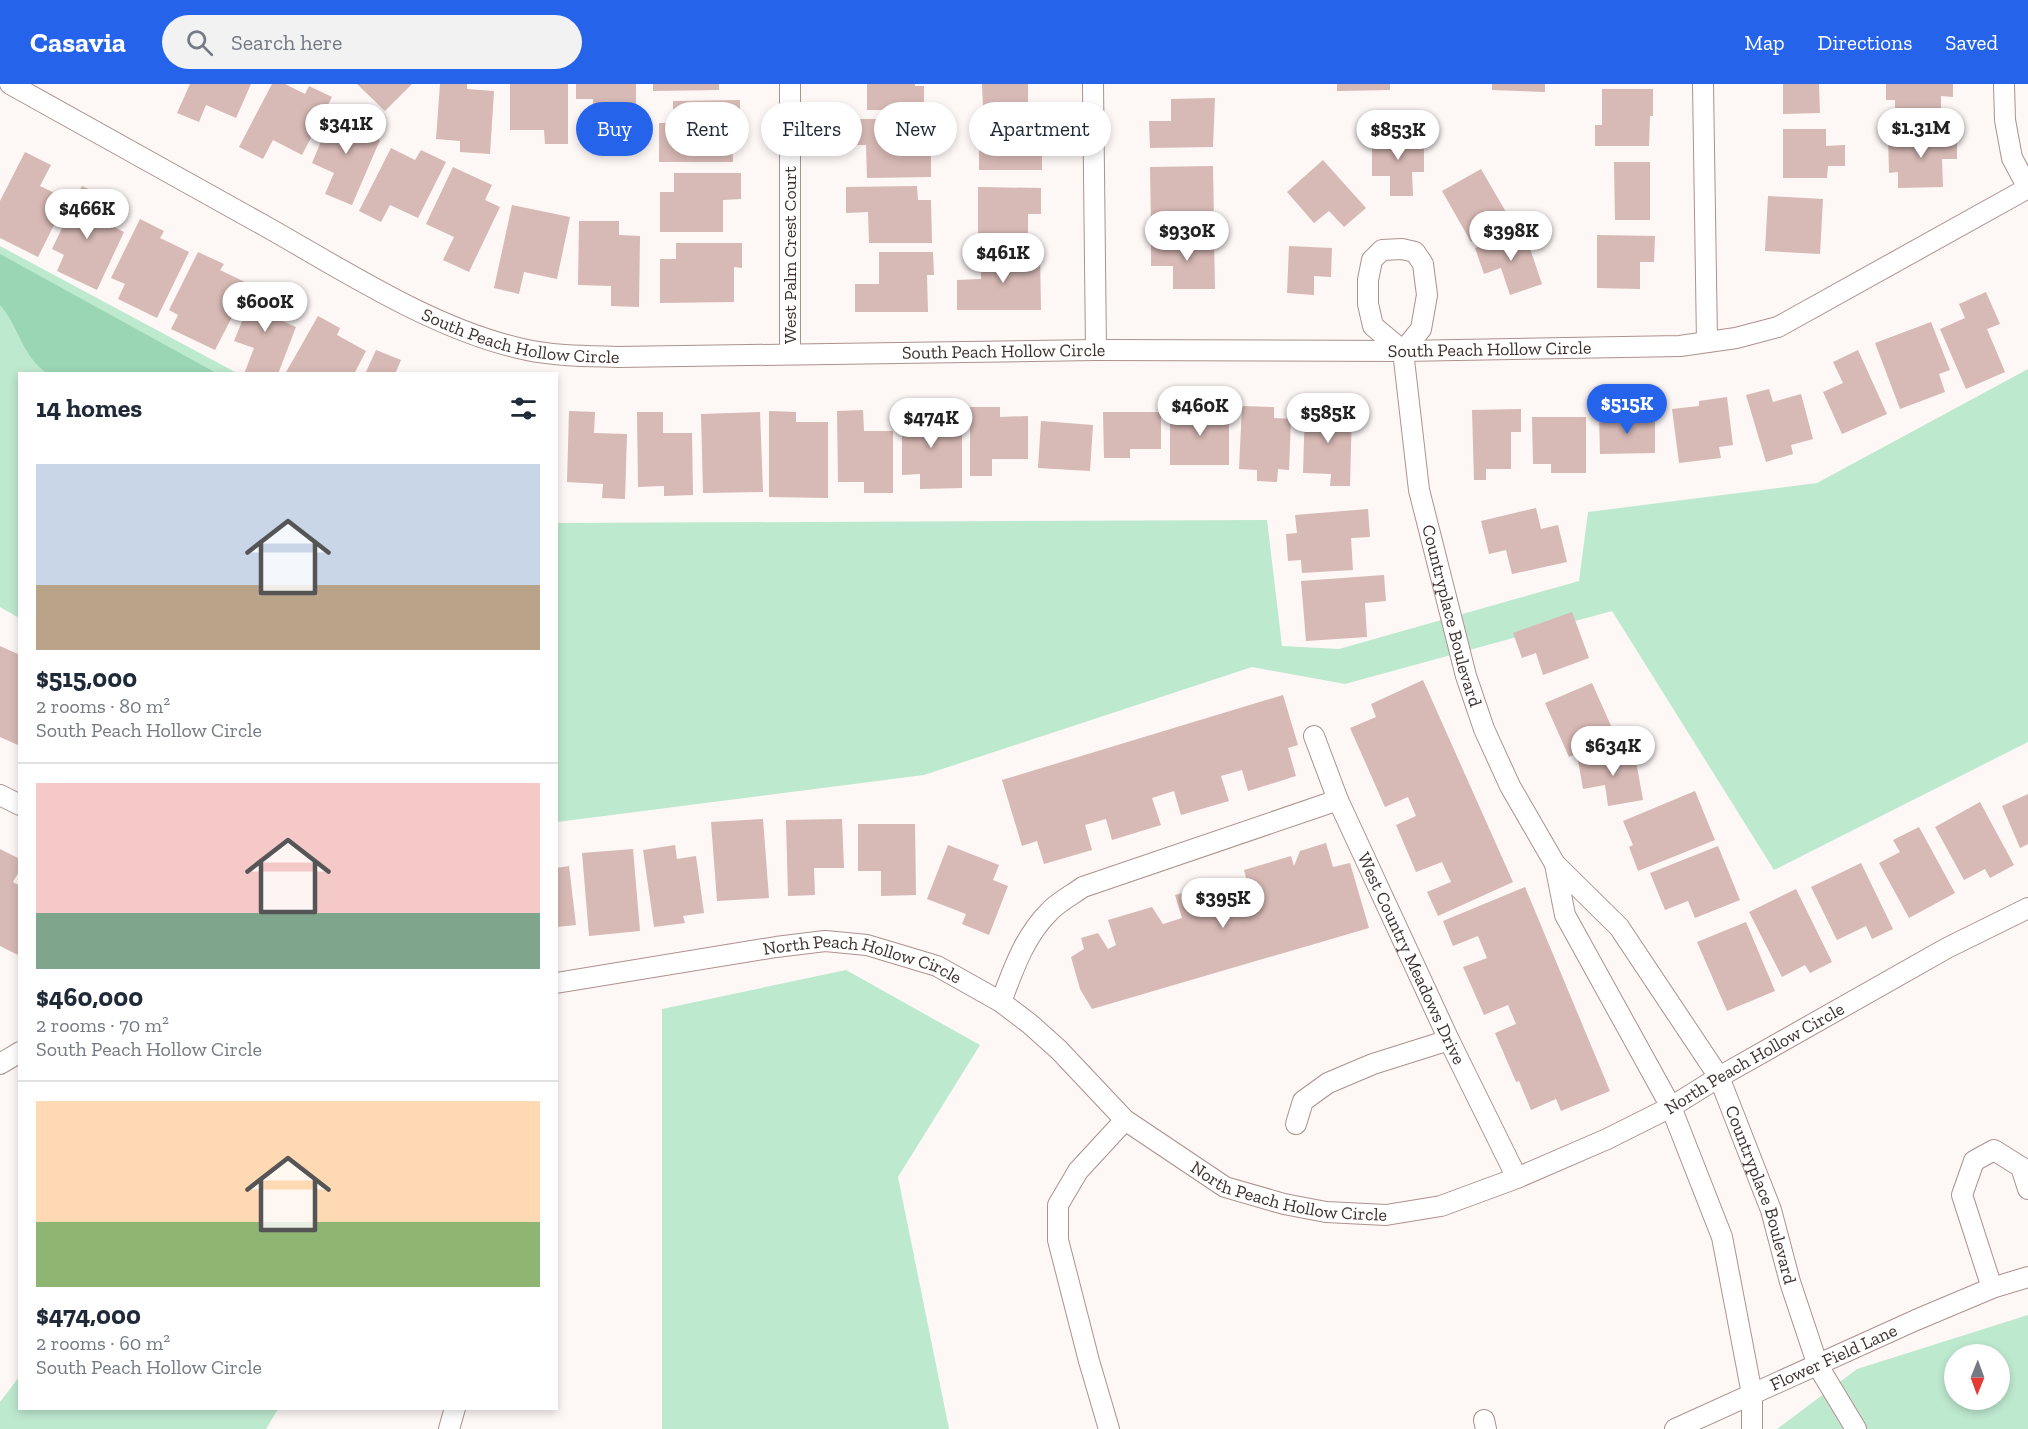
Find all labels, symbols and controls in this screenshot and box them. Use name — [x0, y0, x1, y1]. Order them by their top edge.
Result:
search box — [162, 15, 582, 69]
text: Casavia — [30, 26, 126, 59]
icon: search — [183, 26, 216, 59]
text: Search here — [231, 29, 342, 56]
text: Map — [1745, 30, 1785, 55]
text: Directions — [1818, 30, 1912, 55]
text: Saved — [1945, 30, 1998, 55]
chip: Buy — [576, 102, 653, 156]
chip: Rent — [665, 102, 749, 156]
chip: Filters — [761, 102, 862, 156]
chip: New — [874, 102, 957, 156]
chip: Apartment — [969, 102, 1111, 156]
pin: $341K — [304, 104, 388, 155]
pin: $1.31M — [1872, 108, 1970, 159]
pin: $853K — [1356, 110, 1440, 161]
text: $341K — [319, 111, 373, 135]
text: $1.31M — [1891, 115, 1951, 139]
text: $853K — [1370, 117, 1426, 141]
street label: West Palm Crest Court — [779, 166, 801, 344]
pin: $466K — [45, 189, 129, 240]
text: $466K — [59, 196, 115, 220]
pin: $930K — [1145, 211, 1229, 262]
pin: $398K — [1469, 211, 1553, 262]
text: $930K — [1159, 218, 1215, 242]
text: $398K — [1483, 218, 1539, 242]
pin: $461K — [961, 233, 1045, 284]
text: $461K — [976, 240, 1030, 264]
pin: $600K — [223, 282, 307, 333]
text: $600K — [236, 289, 294, 313]
street label: South Peach Hollow Circle — [418, 303, 620, 368]
street label: South Peach Hollow Circle — [1388, 337, 1592, 362]
street label: South Peach Hollow Circle — [902, 339, 1105, 364]
pin: $515K — [1585, 384, 1669, 435]
pin: $460K — [1158, 386, 1242, 437]
text: $515K — [1601, 391, 1653, 415]
text: 14 homes — [36, 392, 142, 424]
icon: filters — [507, 392, 540, 425]
text: $460K — [1172, 393, 1228, 417]
pin: $585K — [1286, 393, 1370, 444]
pin: $474K — [889, 398, 973, 449]
text: $585K — [1301, 400, 1355, 424]
text: $474K — [903, 405, 959, 429]
icon: home — [234, 503, 342, 611]
street label: Countryplace Boulevard — [1417, 522, 1487, 710]
text: $515,000 — [36, 662, 137, 694]
text: 2 rooms · 80 m² — [36, 694, 170, 718]
text: South Peach Hollow Circle — [36, 718, 262, 742]
pin: $634K — [1571, 726, 1655, 777]
text: $634K — [1585, 733, 1641, 757]
icon: home — [234, 822, 342, 930]
street label: West Country Meadows Drive — [1353, 849, 1470, 1068]
pin: $395K — [1181, 878, 1265, 929]
text: $395K — [1195, 885, 1251, 909]
street label: North Peach Hollow Circle — [761, 930, 966, 989]
text: $460,000 — [36, 981, 143, 1013]
street label: North Peach Hollow Circle — [1660, 998, 1848, 1119]
text: 2 rooms · 70 m² — [36, 1013, 169, 1037]
text: South Peach Hollow Circle — [36, 1037, 262, 1061]
street label: Countryplace Boulevard — [1720, 1102, 1801, 1287]
icon: home — [234, 1140, 342, 1248]
street label: North Peach Hollow Circle — [1186, 1156, 1387, 1226]
text: $474,000 — [36, 1299, 141, 1331]
street label: Flower Field Lane — [1767, 1319, 1900, 1396]
text: 2 rooms · 60 m² — [36, 1331, 170, 1355]
north arrow — [1944, 1344, 2010, 1410]
map controls — [1944, 1344, 2010, 1410]
text: South Peach Hollow Circle — [36, 1355, 262, 1379]

